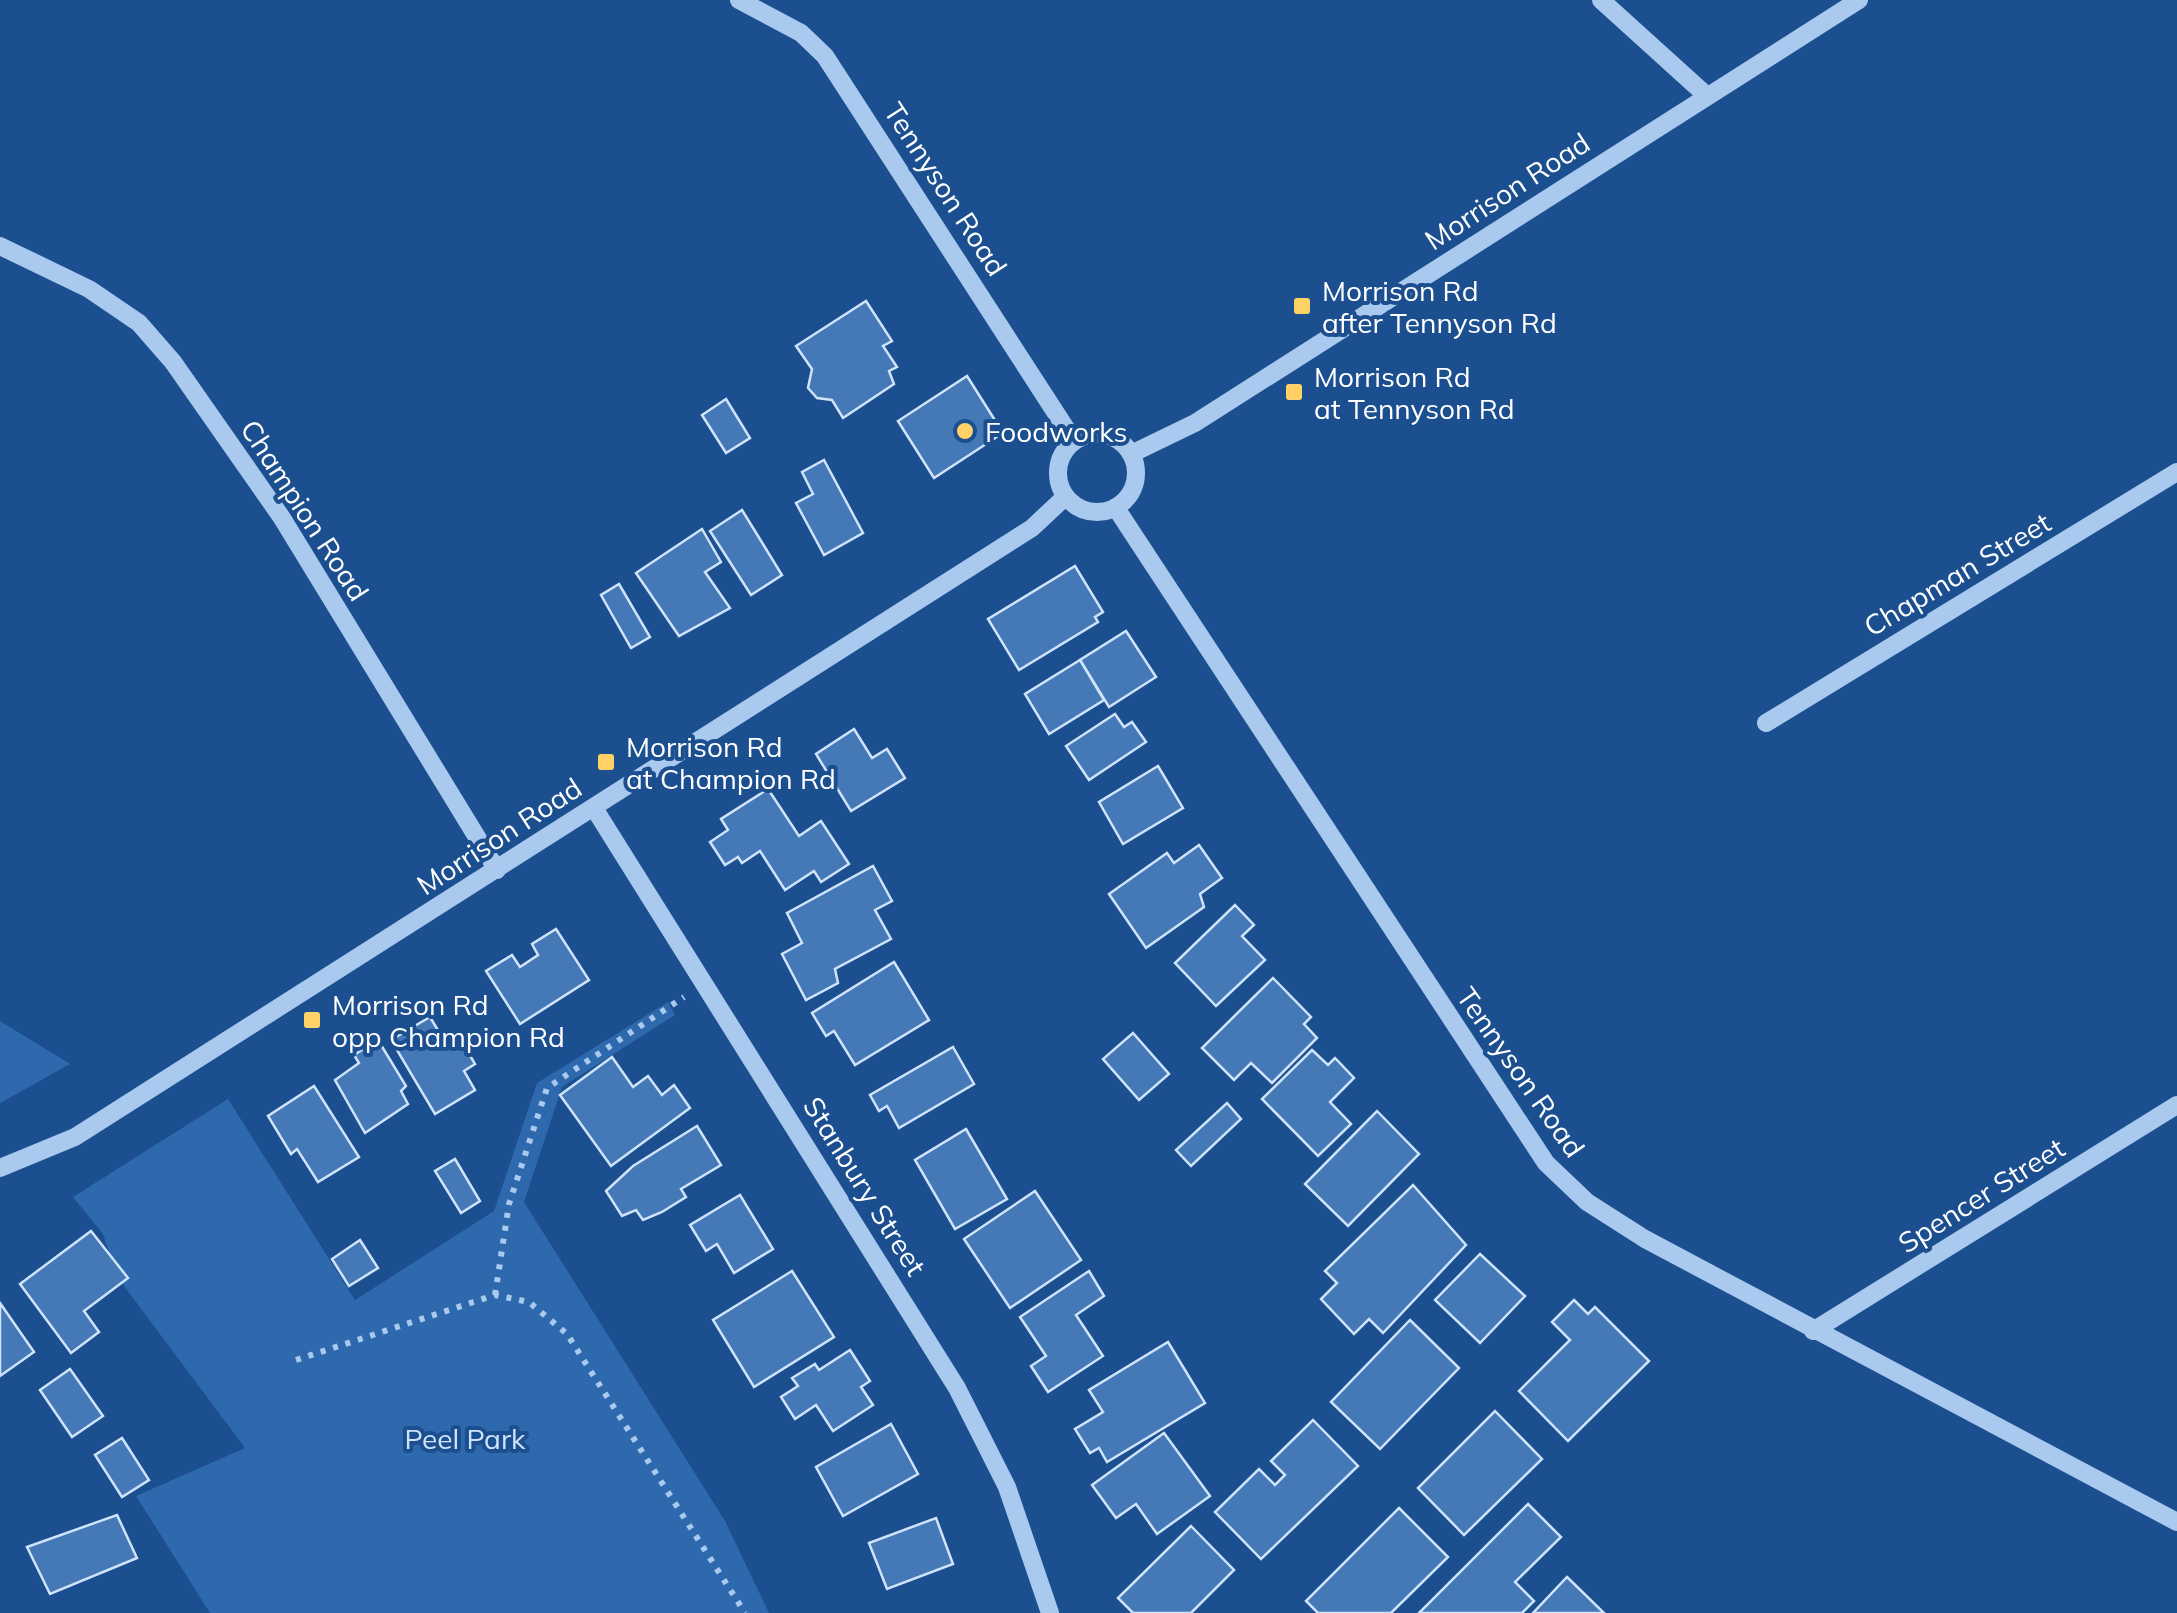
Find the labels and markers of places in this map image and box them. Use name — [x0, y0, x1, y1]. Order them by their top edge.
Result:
place label: Morrison Rd after Tennyson Rd — [1322, 273, 1557, 340]
marker: Morrison Rd after Tennyson Rd — [1291, 295, 1313, 317]
place label: Morrison Rd at Tennyson Rd — [1314, 359, 1515, 426]
marker: Morrison Rd at Tennyson Rd — [1283, 381, 1305, 403]
place label: Foodworks — [985, 414, 1127, 449]
marker: Foodworks — [954, 420, 976, 442]
place label: Morrison Rd at Champion Rd — [626, 729, 836, 796]
marker: Morrison Rd at Champion Rd — [595, 751, 617, 773]
place label: Morrison Rd opp Champion Rd — [332, 987, 565, 1054]
marker: Morrison Rd opp Champion Rd — [301, 1009, 323, 1031]

